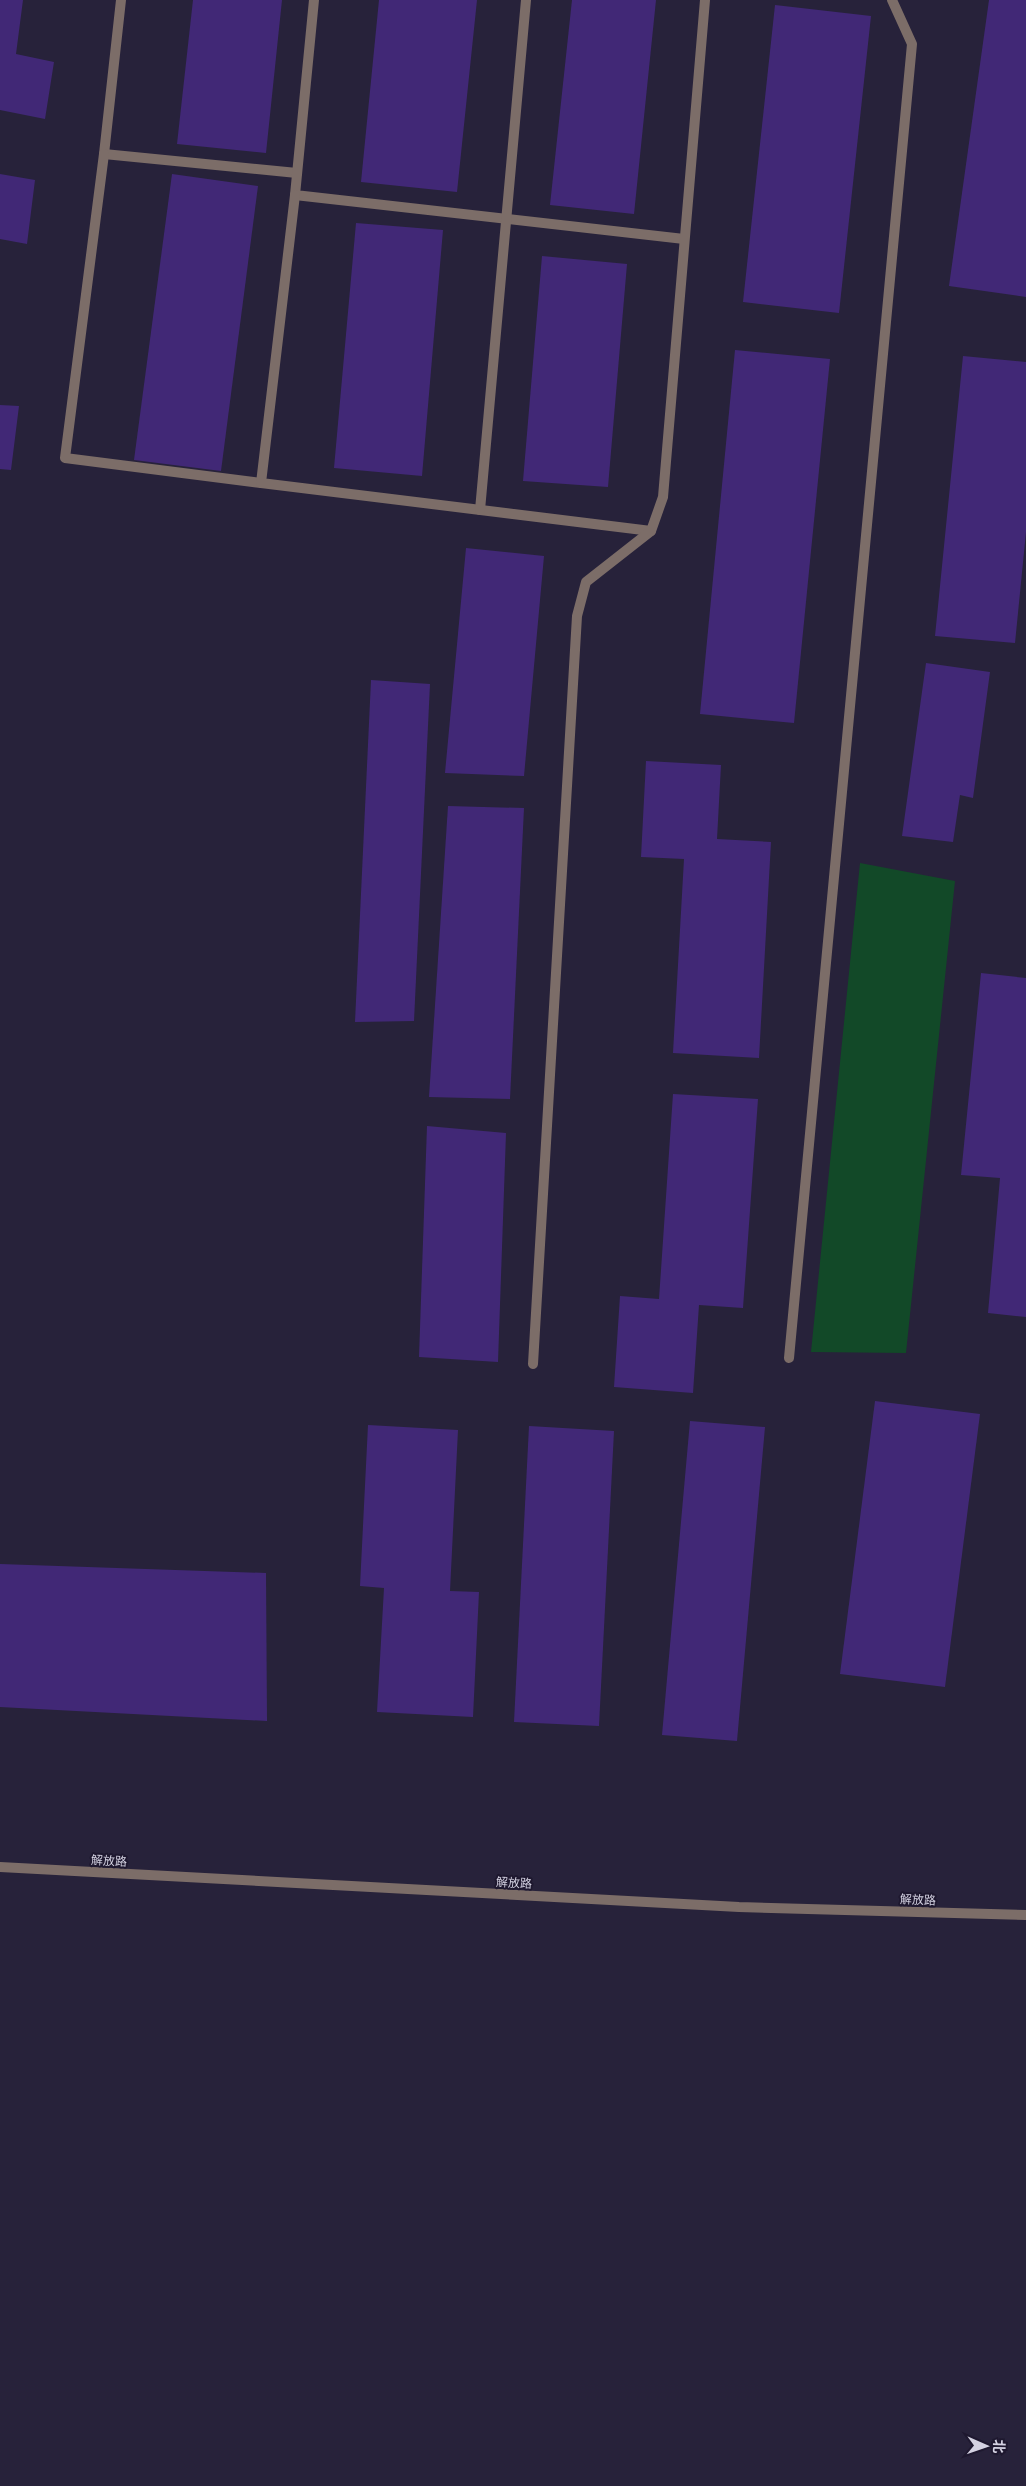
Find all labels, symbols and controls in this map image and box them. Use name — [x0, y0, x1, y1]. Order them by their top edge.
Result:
street label: 解放路 — [91, 1853, 127, 1869]
street label: 解放路 — [496, 1875, 532, 1891]
street label: 解放路 — [900, 1892, 936, 1908]
north arrow — [961, 2421, 1011, 2471]
text: 北 — [990, 2439, 1007, 2454]

